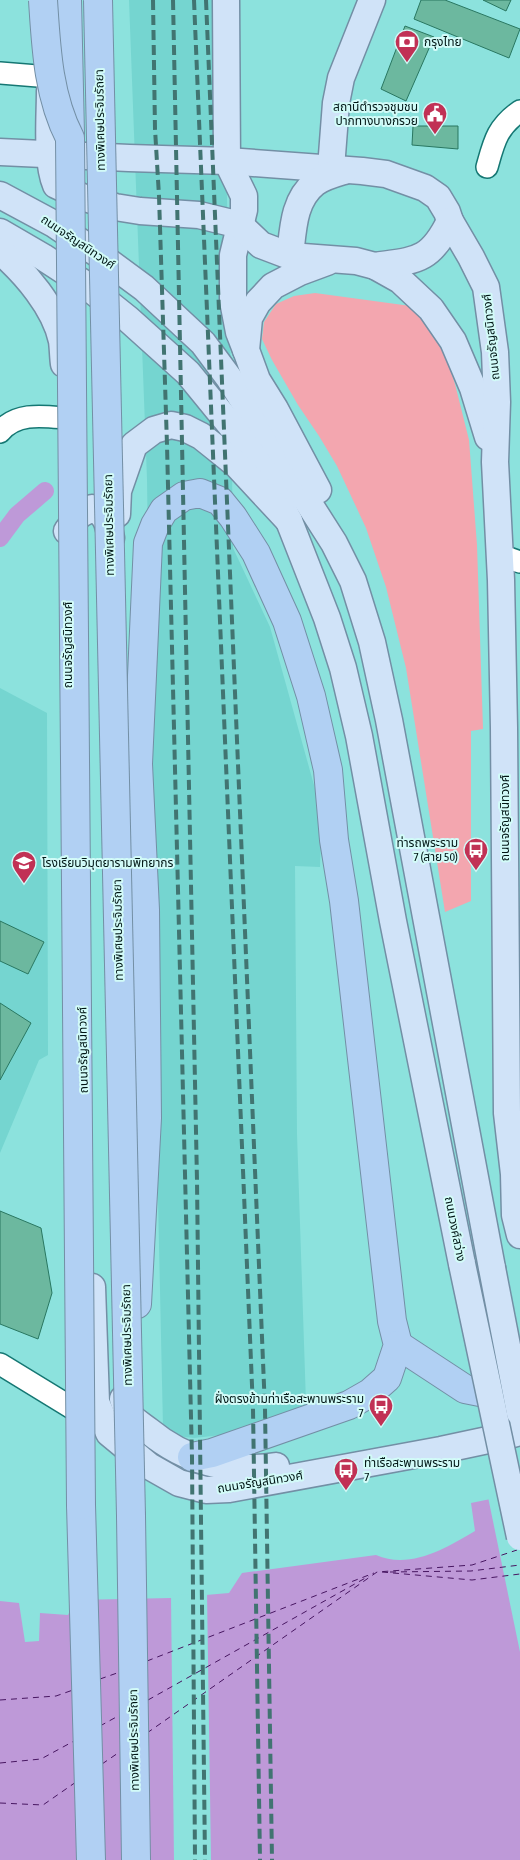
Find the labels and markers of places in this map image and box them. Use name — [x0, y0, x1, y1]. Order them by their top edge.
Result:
bank icon: กรุงไทย — [394, 29, 420, 63]
place label: กรุงไทย — [424, 35, 462, 49]
place label: สถานีตำรวจชุมชน ปากทางบางกรวย — [333, 100, 418, 128]
public building icon: สถานีตำรวจชุมชน ปากทางบางกรวย — [422, 101, 448, 135]
place label: ท่ารถพระราม 7 (สาย 50) — [396, 836, 458, 864]
bus stop icon: ท่ารถพระราม 7 (สาย 50) — [463, 837, 489, 871]
school or university icon: โรงเรียนวิมุตยารามพิทยากร — [11, 850, 37, 884]
place label: โรงเรียนวิมุตยารามพิทยากร — [42, 856, 173, 870]
place label: ฝั่งตรงข้ามท่าเรือสะพานพระราม 7 — [215, 1390, 364, 1420]
bus stop icon: ฝั่งตรงข้ามท่าเรือสะพานพระราม 7 — [368, 1393, 394, 1427]
place label: ท่าเรือสะพานพระราม 7 — [364, 1456, 460, 1484]
bus stop icon: ท่าเรือสะพานพระราม 7 — [333, 1457, 359, 1491]

